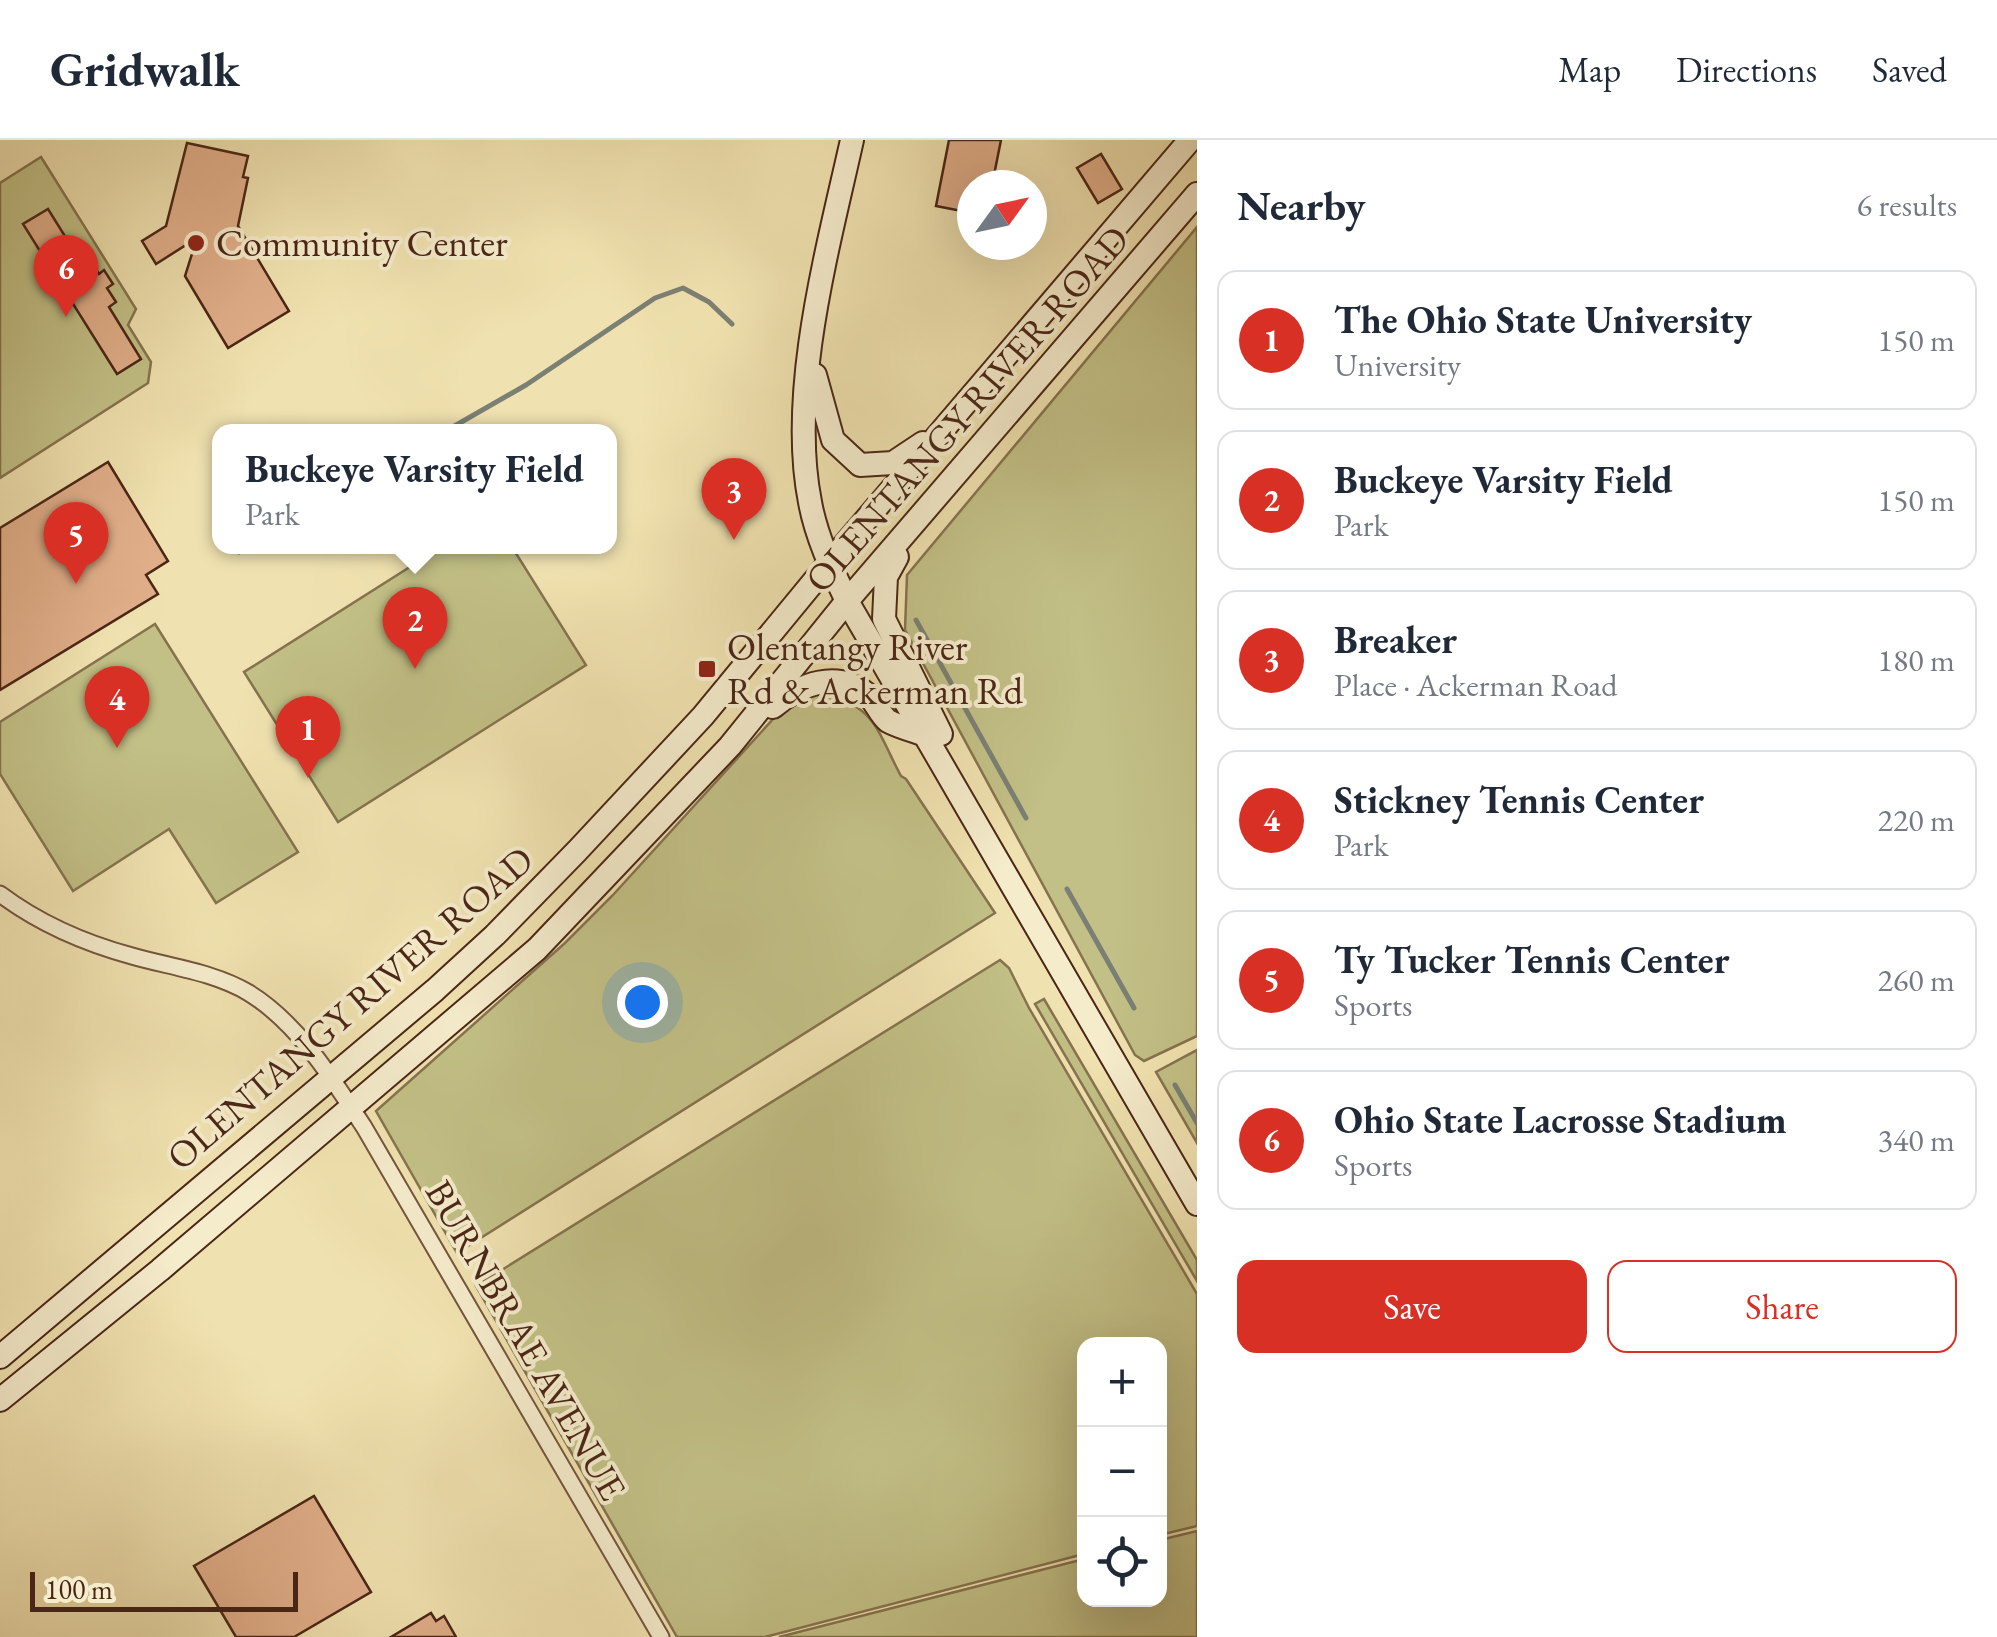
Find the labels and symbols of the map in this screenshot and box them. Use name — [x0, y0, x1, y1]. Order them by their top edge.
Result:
north arrow — [957, 170, 1047, 260]
street label: OLENTANGY RIVER ROAD — [794, 215, 1139, 602]
place label: Community Center — [216, 218, 508, 267]
marker: Community Center — [185, 232, 207, 254]
pin: 6 — [34, 234, 98, 317]
pin: 3 — [702, 458, 766, 540]
pin: 5 — [44, 502, 108, 584]
pin: 2 — [382, 586, 448, 669]
place label: Olentangy River Rd & Ackerman Rd — [727, 622, 1024, 715]
marker: Olentangy River Rd & Ackerman Rd — [696, 658, 718, 680]
pin: 4 — [84, 666, 150, 748]
pin: 1 — [276, 696, 340, 778]
street label: OLENTANGY RIVER ROAD — [156, 835, 543, 1180]
your location — [617, 977, 668, 1028]
street label: BURNBRAE AVENUE — [415, 1171, 638, 1508]
scale bar — [30, 1567, 298, 1612]

